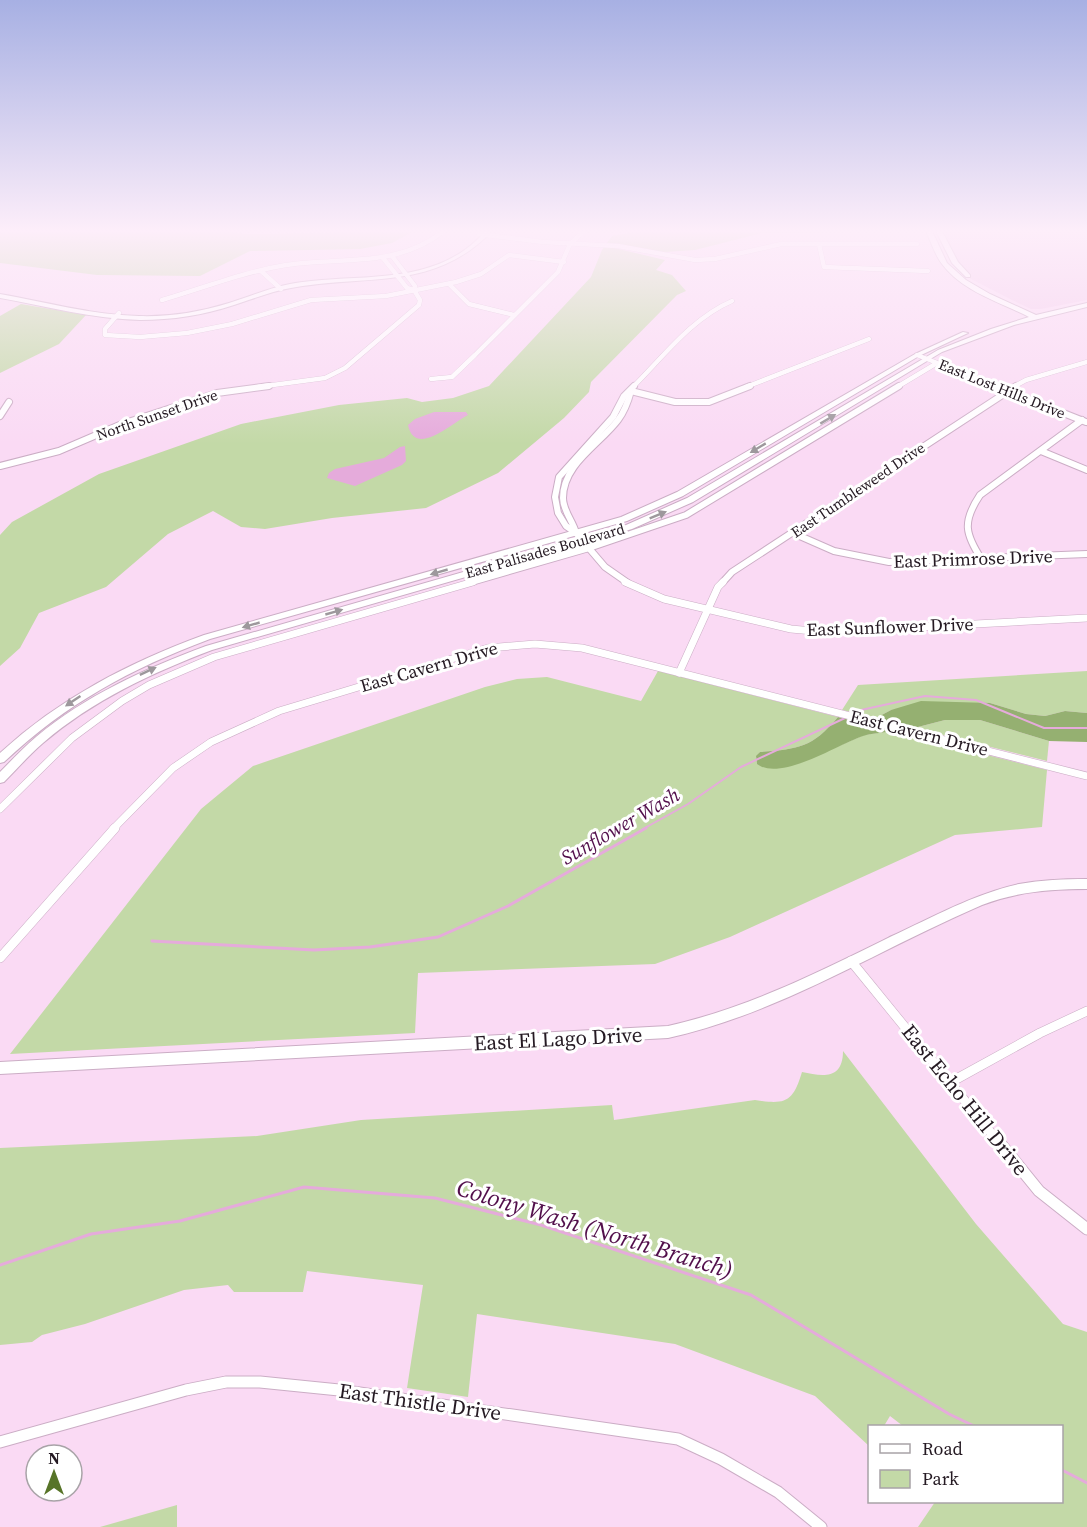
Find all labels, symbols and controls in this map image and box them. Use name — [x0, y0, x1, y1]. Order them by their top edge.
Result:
street label: East Lost Hills Drive — [936, 354, 1069, 424]
street label: North Sunset Drive — [93, 384, 221, 445]
one-way arrow — [820, 413, 836, 424]
street label: East Tumbleweed Drive — [787, 437, 929, 542]
one-way arrow — [749, 443, 766, 453]
one-way arrow — [649, 510, 667, 519]
street label: East Palisades Boulevard — [463, 518, 628, 583]
street label: East Primrose Drive — [893, 543, 1053, 574]
one-way arrow — [430, 568, 448, 577]
one-way arrow — [325, 607, 343, 616]
street label: East Sunflower Drive — [806, 611, 974, 642]
one-way arrow — [242, 620, 261, 630]
street label: East Cavern Drive — [357, 635, 501, 698]
one-way arrow — [140, 667, 157, 676]
one-way arrow — [66, 695, 82, 707]
street label: East Cavern Drive — [847, 703, 991, 762]
water label: Sunflower Wash — [555, 781, 685, 871]
street label: East Echo Hill Drive — [895, 1018, 1035, 1181]
street label: East El Lago Drive — [473, 1020, 643, 1057]
water label: Colony Wash (North Branch) — [453, 1171, 738, 1286]
street label: East Thistle Drive — [337, 1376, 503, 1427]
legend — [868, 1425, 1063, 1503]
text: Road — [922, 1436, 963, 1461]
north arrow — [24, 1443, 84, 1503]
text: N — [48, 1447, 60, 1469]
text: Park — [922, 1466, 959, 1491]

